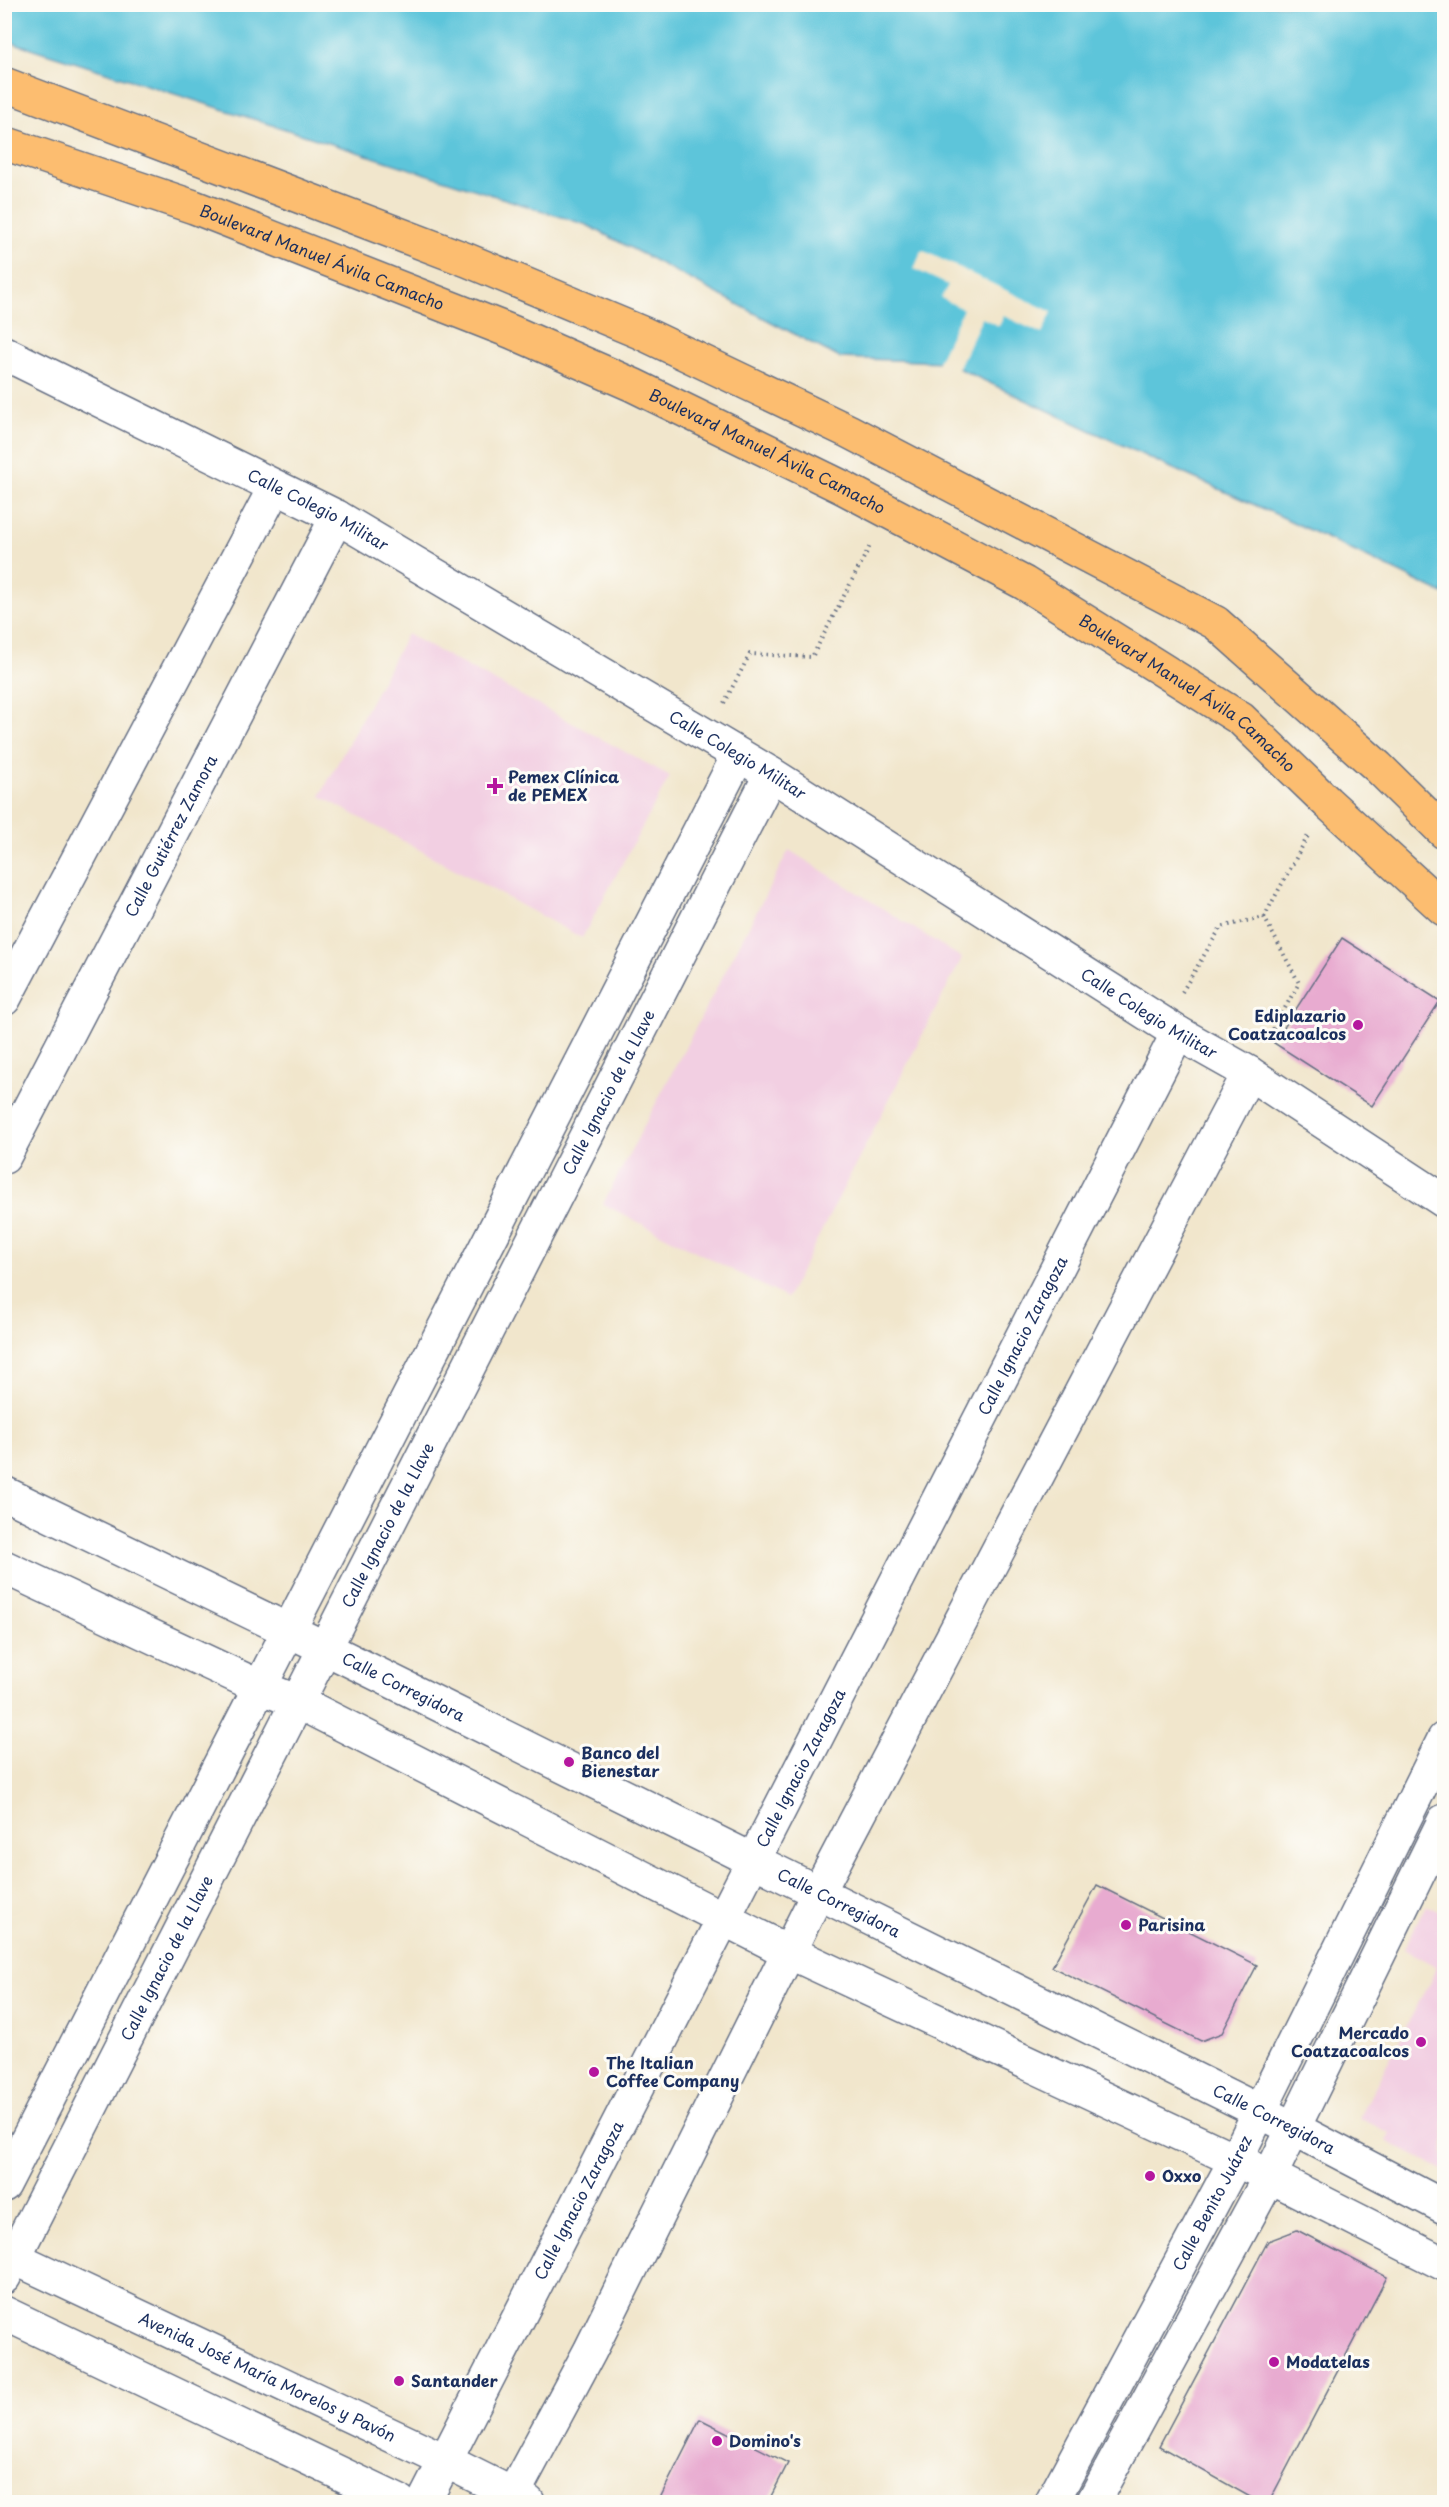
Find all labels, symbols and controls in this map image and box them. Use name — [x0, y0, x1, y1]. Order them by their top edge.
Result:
street label: Boulevard Manuel Ávila Camacho — [196, 197, 448, 315]
street label: Boulevard Manuel Ávila Camacho — [645, 382, 890, 519]
street label: Calle Colegio Militar — [244, 462, 394, 556]
street label: Boulevard Manuel Ávila Camacho — [1075, 607, 1302, 777]
street label: Calle Colegio Militar — [665, 703, 812, 805]
street label: Calle Gutiérrez Zamora — [118, 750, 223, 921]
place label: Pemex Clínica de PEMEX — [508, 764, 619, 806]
marker: Pemex Clínica de PEMEX — [486, 777, 504, 795]
street label: Calle Colegio Militar — [1077, 961, 1223, 1064]
place label: Ediplazario Coatzacoalcos — [1228, 1003, 1346, 1045]
street label: Calle Ignacio de la Llave — [555, 1005, 660, 1179]
marker: Ediplazario Coatzacoalcos — [1351, 1018, 1365, 1032]
street label: Calle Ignacio Zaragoza — [971, 1251, 1073, 1419]
street label: Calle Ignacio de la Llave — [335, 1438, 439, 1612]
street label: Calle Corregidora — [338, 1645, 470, 1727]
street label: Calle Ignacio Zaragoza — [749, 1683, 851, 1851]
place label: Banco del Bienestar — [581, 1740, 660, 1782]
marker: Banco del Bienestar — [562, 1755, 576, 1769]
street label: Calle Corregidora — [774, 1861, 905, 1943]
street label: Calle Ignacio de la Llave — [114, 1871, 218, 2045]
place label: Parisina — [1138, 1912, 1205, 1936]
marker: Parisina — [1119, 1918, 1133, 1932]
place label: Mercado Coatzacoalcos — [1291, 2020, 1409, 2062]
marker: Mercado Coatzacoalcos — [1414, 2035, 1428, 2049]
place label: The Italian Coffee Company — [606, 2050, 739, 2092]
marker: The Italian Coffee Company — [587, 2065, 601, 2079]
street label: Calle Corregidora — [1209, 2077, 1340, 2159]
street label: Calle Ignacio Zaragoza — [527, 2116, 629, 2284]
street label: Calle Benito Juárez — [1165, 2131, 1257, 2275]
place label: Oxxo — [1162, 2163, 1202, 2187]
marker: Oxxo — [1143, 2169, 1157, 2183]
street label: Avenida José María Morelos y Pavón — [135, 2305, 400, 2447]
place label: Modatelas — [1286, 2349, 1370, 2373]
marker: Modatelas — [1267, 2355, 1281, 2369]
place label: Santander — [411, 2368, 498, 2392]
marker: Santander — [392, 2374, 406, 2388]
place label: Domino's — [729, 2428, 801, 2452]
marker: Domino's — [710, 2434, 724, 2448]

